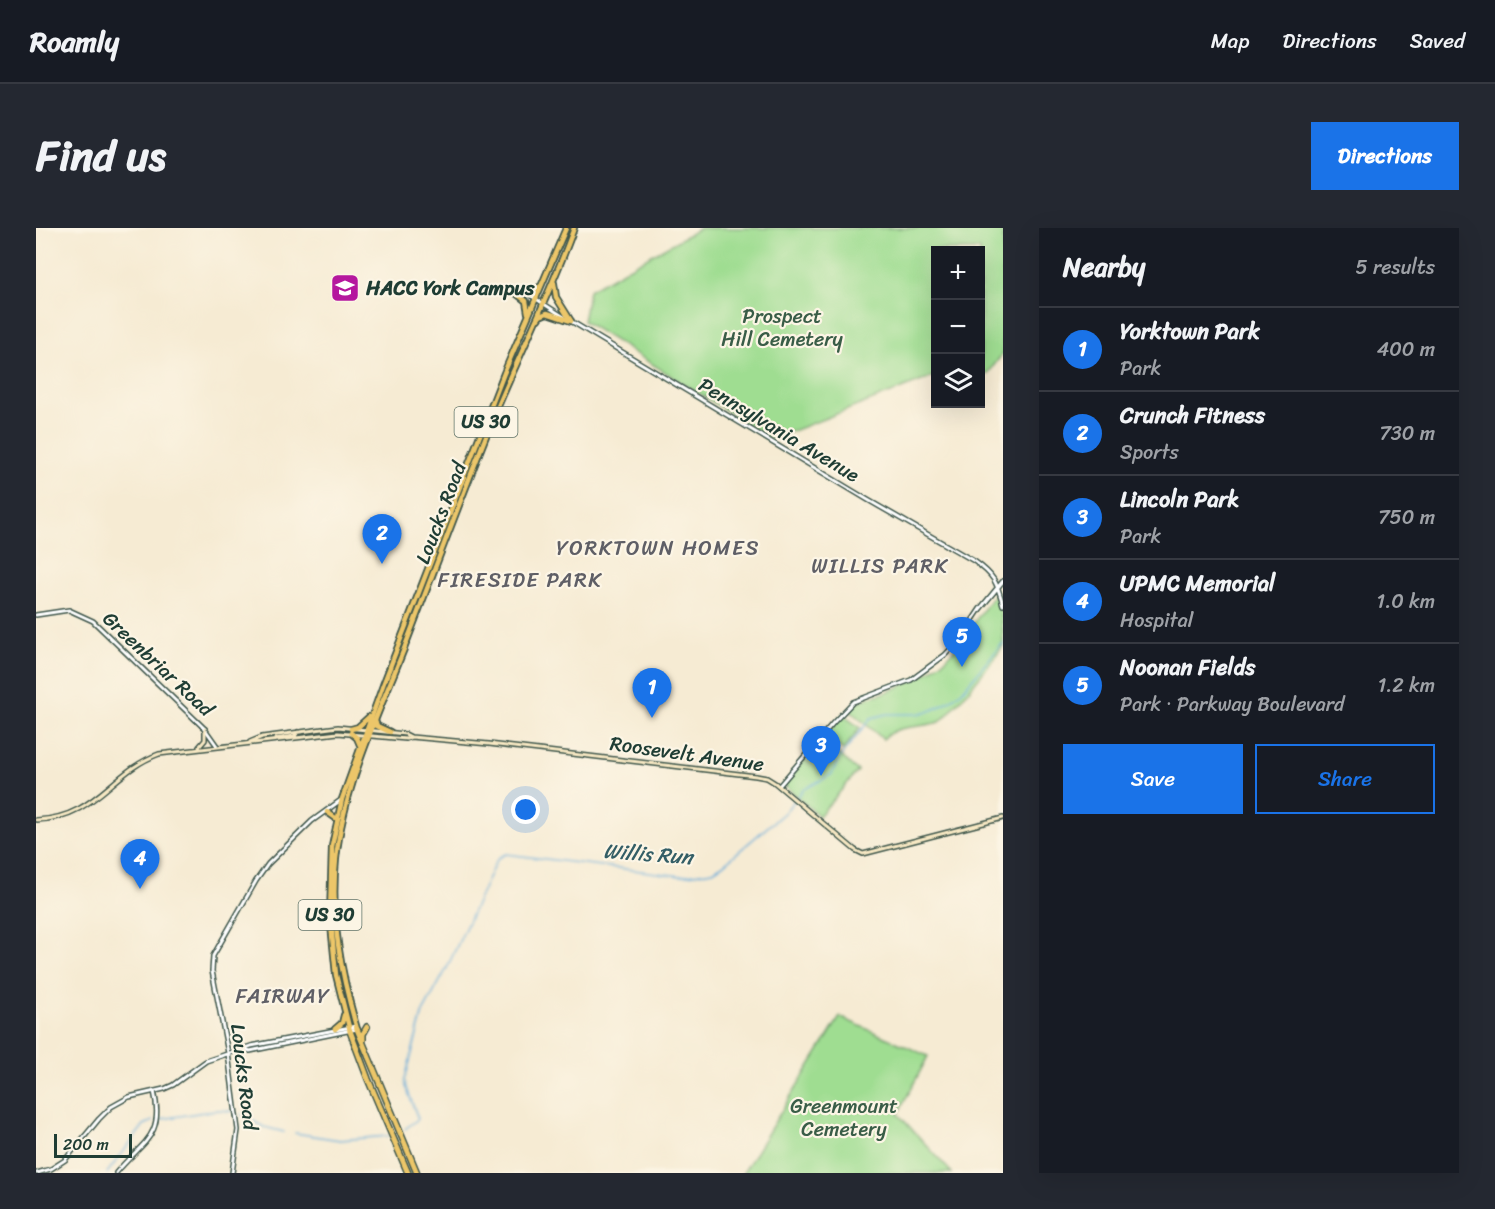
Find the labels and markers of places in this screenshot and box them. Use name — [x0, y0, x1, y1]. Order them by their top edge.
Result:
place label: HACC York Campus — [365, 271, 535, 306]
school or university icon: HACC York Campus — [329, 272, 361, 304]
pin: 2 — [362, 514, 402, 564]
pin: 5 — [942, 618, 982, 667]
pin: 1 — [632, 668, 672, 718]
pin: 3 — [802, 726, 840, 776]
pin: 4 — [120, 840, 160, 889]

